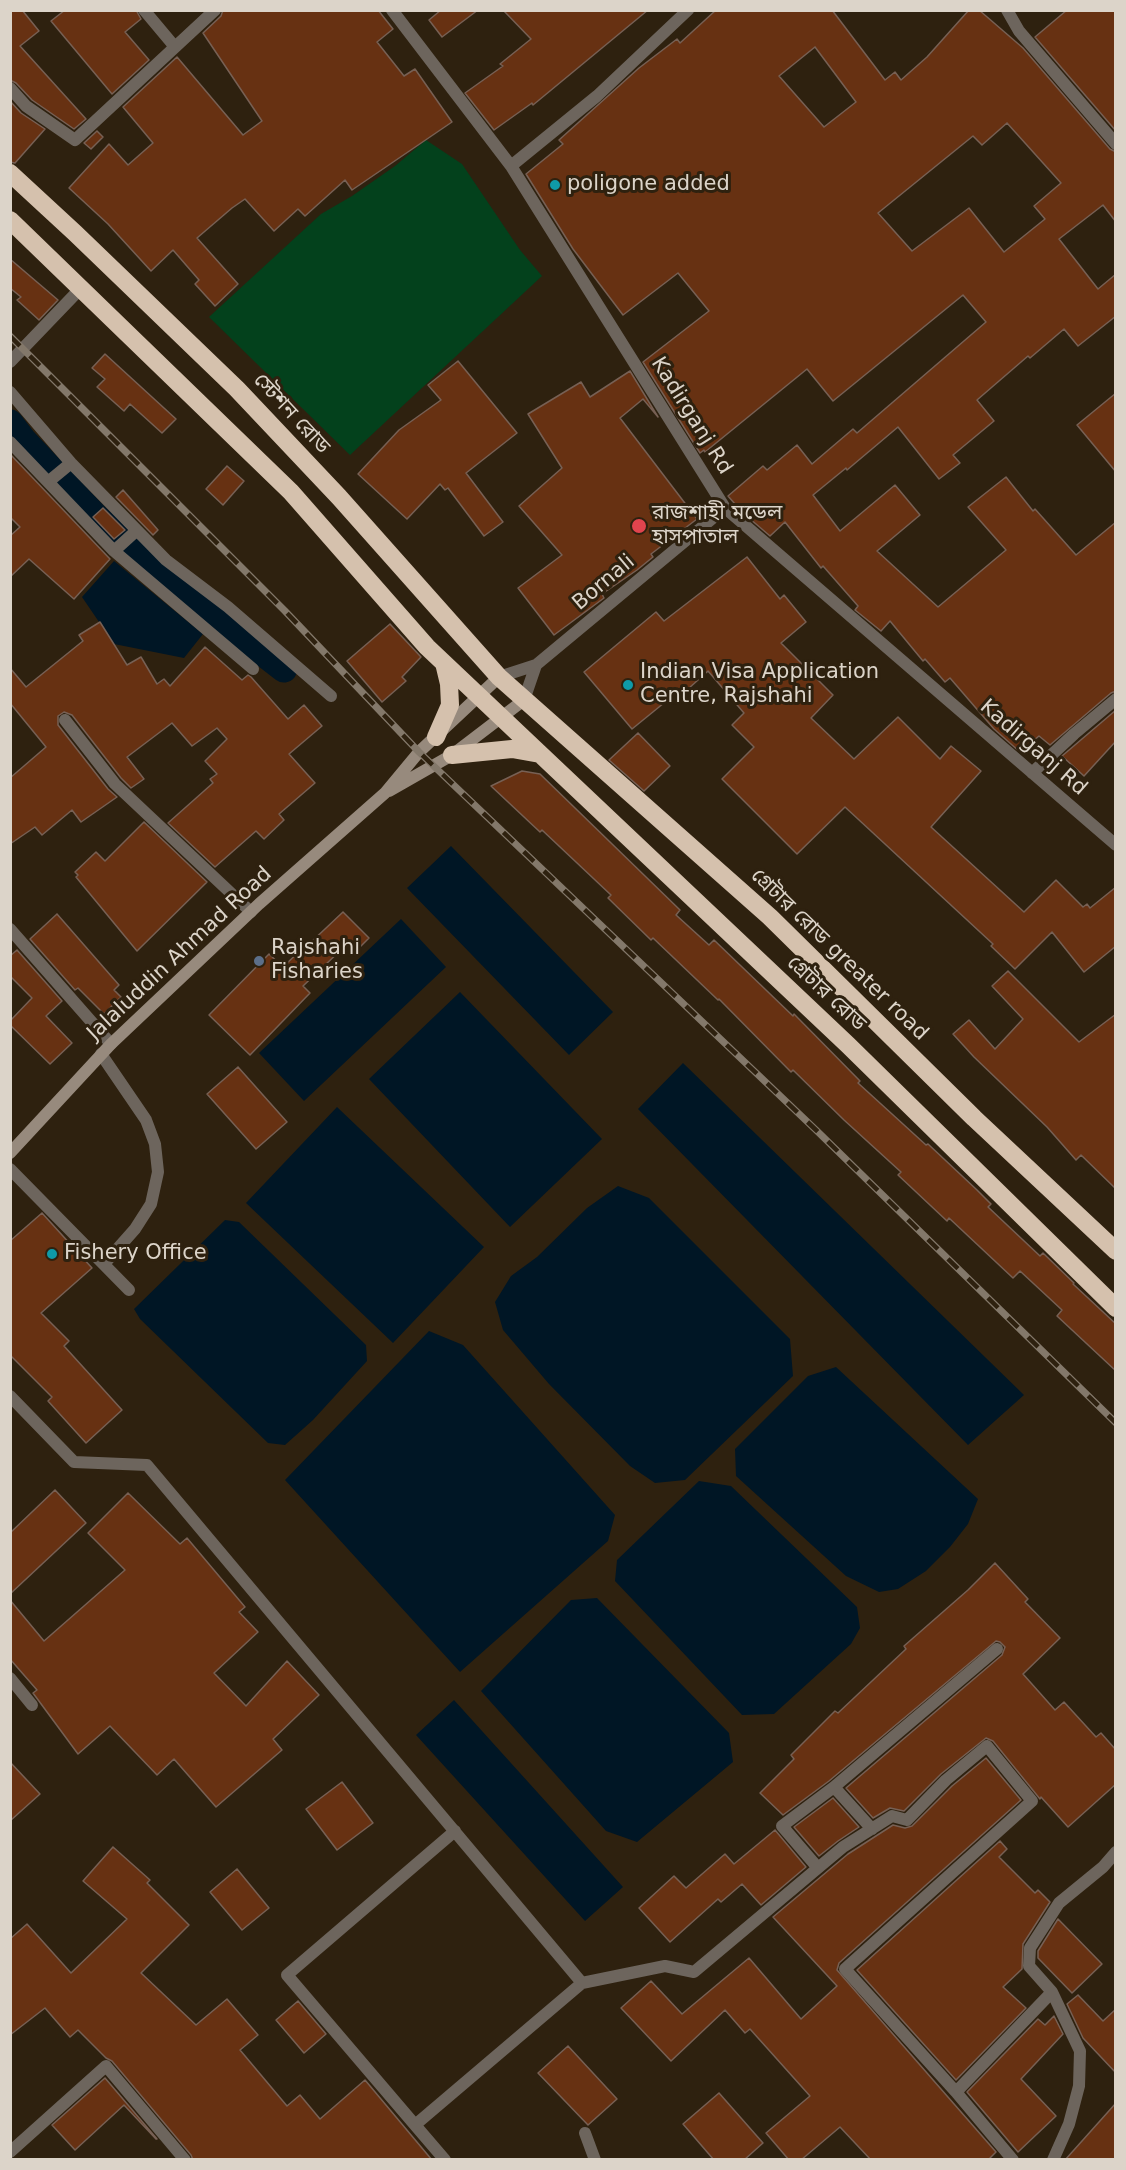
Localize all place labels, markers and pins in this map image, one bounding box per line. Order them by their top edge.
place label: poligone added [567,172,730,198]
marker: poligone added [548,178,562,192]
place label: রাজশাহী মডেল হাসপাতাল [652,501,782,551]
marker: রাজশাহী মডেল হাসপাতাল [630,517,648,535]
place label: Indian Visa Application Centre, Rajshahi [640,660,879,710]
marker: Indian Visa Application Centre, Rajshahi [621,678,635,692]
place label: Rajshahi Fisharies [271,936,363,986]
marker: Rajshahi Fisharies [252,954,266,968]
place label: Fishery Office [64,1241,207,1267]
marker: Fishery Office [45,1247,59,1261]

